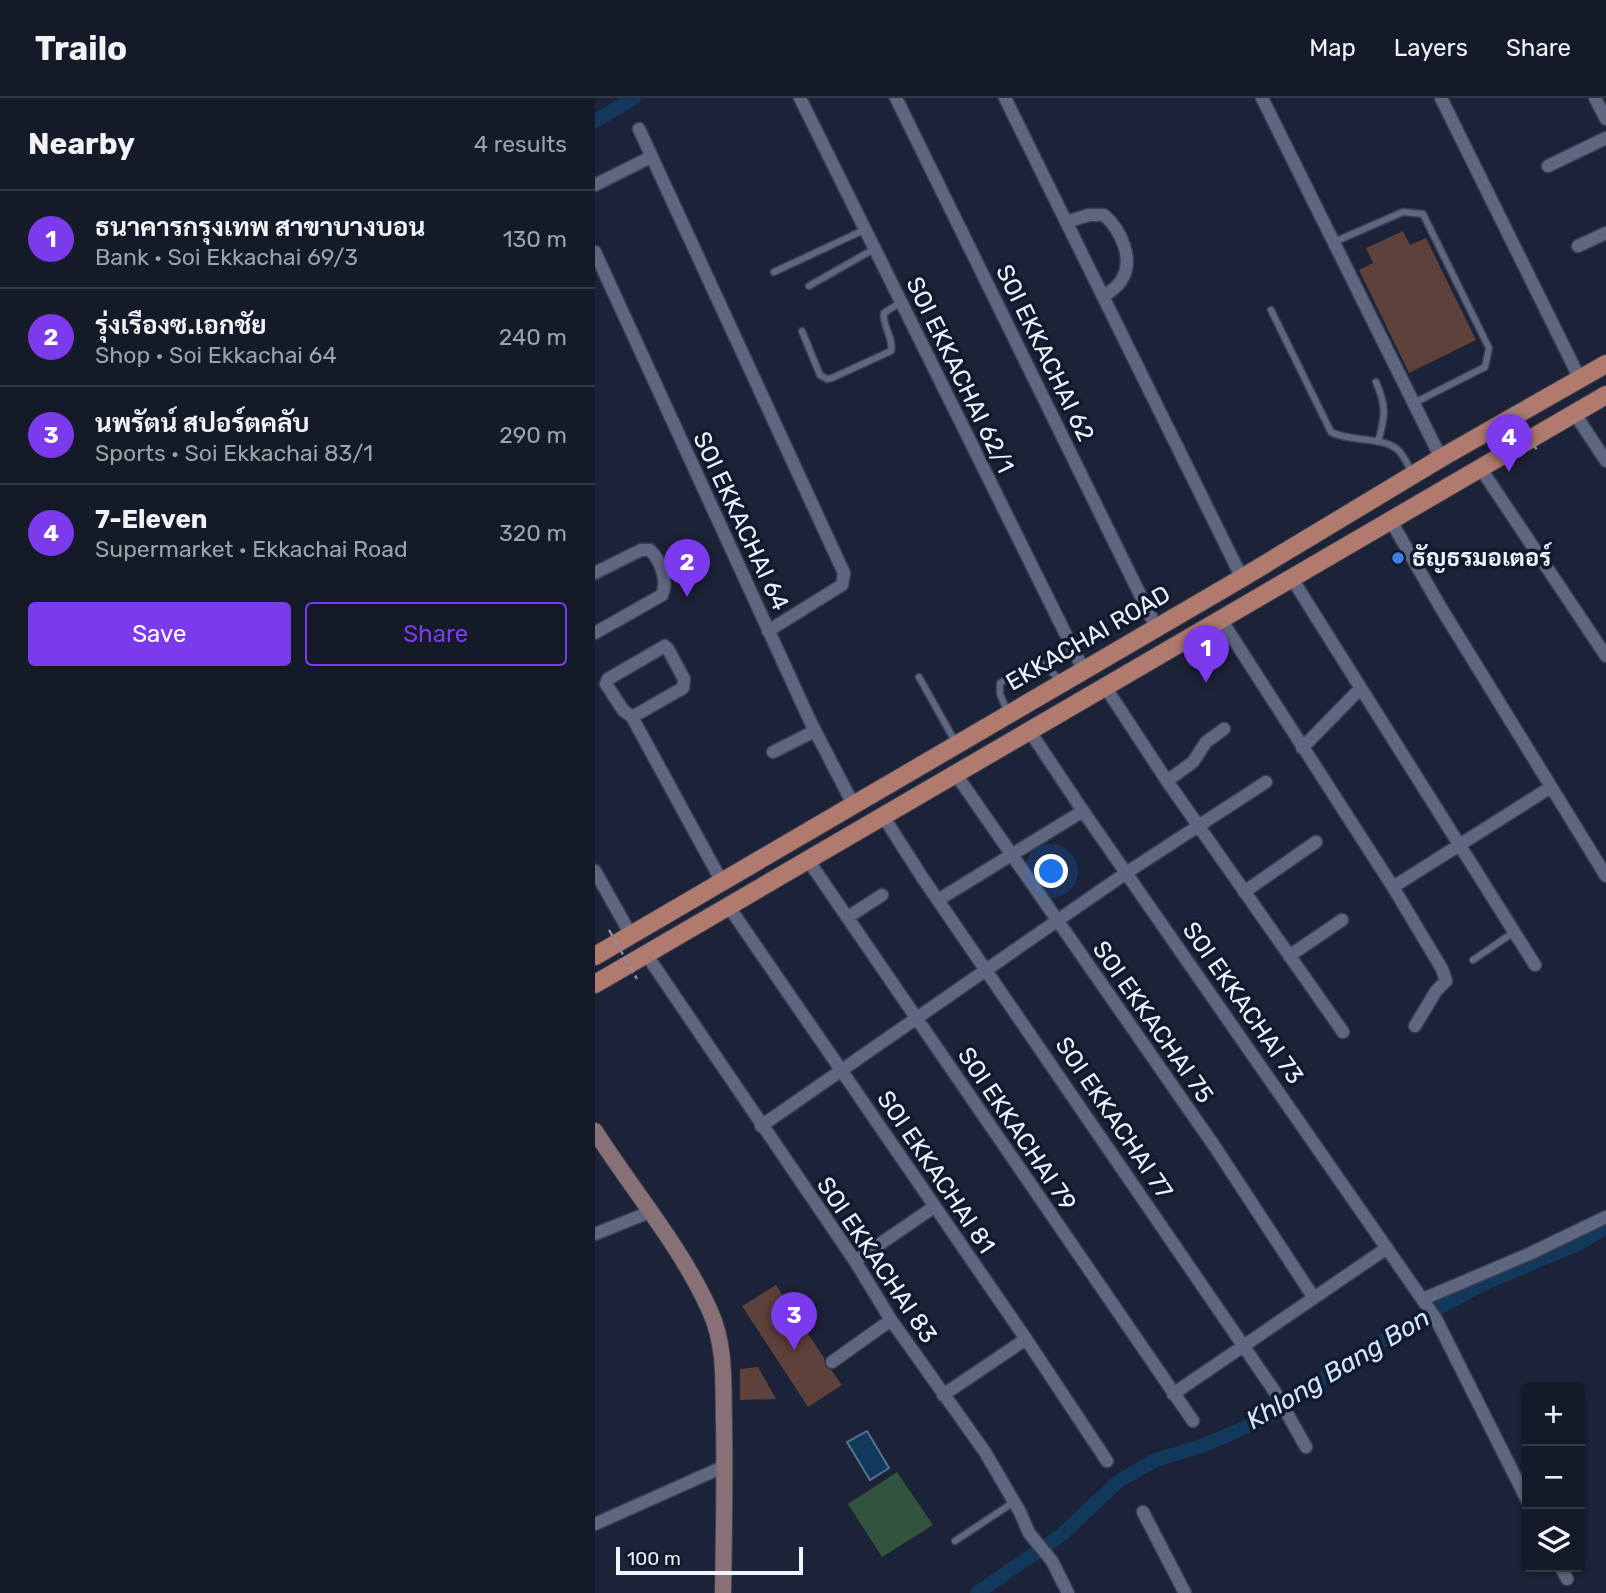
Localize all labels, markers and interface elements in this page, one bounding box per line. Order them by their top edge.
text: Trailo [35,29,127,68]
text: Map [1309,34,1356,62]
text: Layers [1394,34,1468,62]
text: Share [1506,34,1571,62]
text: Nearby [28,126,135,162]
text: 4 results [474,130,567,158]
text: ธนาคารกรุงเทพ สาขาบางบอน [95,212,425,243]
text: 1 [45,225,57,253]
text: 130 m [503,225,567,253]
text: Bank · Soi Ekkachai 69/3 [95,243,358,271]
street label: SOI EKKACHAI 62 [990,260,1100,446]
street label: SOI EKKACHAI 62/1 [900,272,1020,478]
text: รุ่งเรืองซ.เอกชัย [95,310,267,341]
text: 2 [44,323,58,351]
text: 240 m [499,323,567,351]
text: Shop · Soi Ekkachai 64 [95,341,337,369]
text: นพรัตน์ สปอร์ตคลับ [95,408,309,439]
pin: 4 [1486,414,1532,472]
text: 3 [43,421,59,449]
text: 290 m [499,421,567,449]
street label: SOI EKKACHAI 64 [687,427,795,615]
text: Sports · Soi Ekkachai 83/1 [95,439,373,467]
text: 7-Eleven [95,504,208,535]
text: 4 [43,519,59,547]
text: 320 m [499,519,567,547]
text: Supermarket · Ekkachai Road [95,535,408,563]
pin: 2 [664,539,710,597]
place label: ธัญธรมอเตอร์ [1412,542,1553,573]
marker: ธัญธรมอเตอร์ [1390,550,1406,566]
street label: EKKACHAI ROAD [1001,580,1175,696]
button: Save [28,602,291,666]
button: Share [305,602,567,666]
pin: 1 [1183,625,1229,683]
your location [1034,854,1068,888]
street label: SOI EKKACHAI 73 [1177,917,1309,1089]
street label: SOI EKKACHAI 75 [1087,936,1219,1108]
street label: SOI EKKACHAI 77 [1050,1032,1178,1204]
street label: SOI EKKACHAI 79 [952,1042,1082,1216]
street label: SOI EKKACHAI 81 [871,1085,1001,1259]
street label: SOI EKKACHAI 83 [811,1172,943,1348]
pin: 3 [771,1292,817,1350]
water label: Khlong Bang Bon [1241,1302,1435,1436]
map controls [1522,1383,1585,1572]
button: + [1522,1383,1585,1446]
button: − [1522,1446,1585,1509]
button: layers [1522,1509,1585,1572]
scale bar [616,1544,803,1576]
text: 100 m [627,1547,681,1570]

